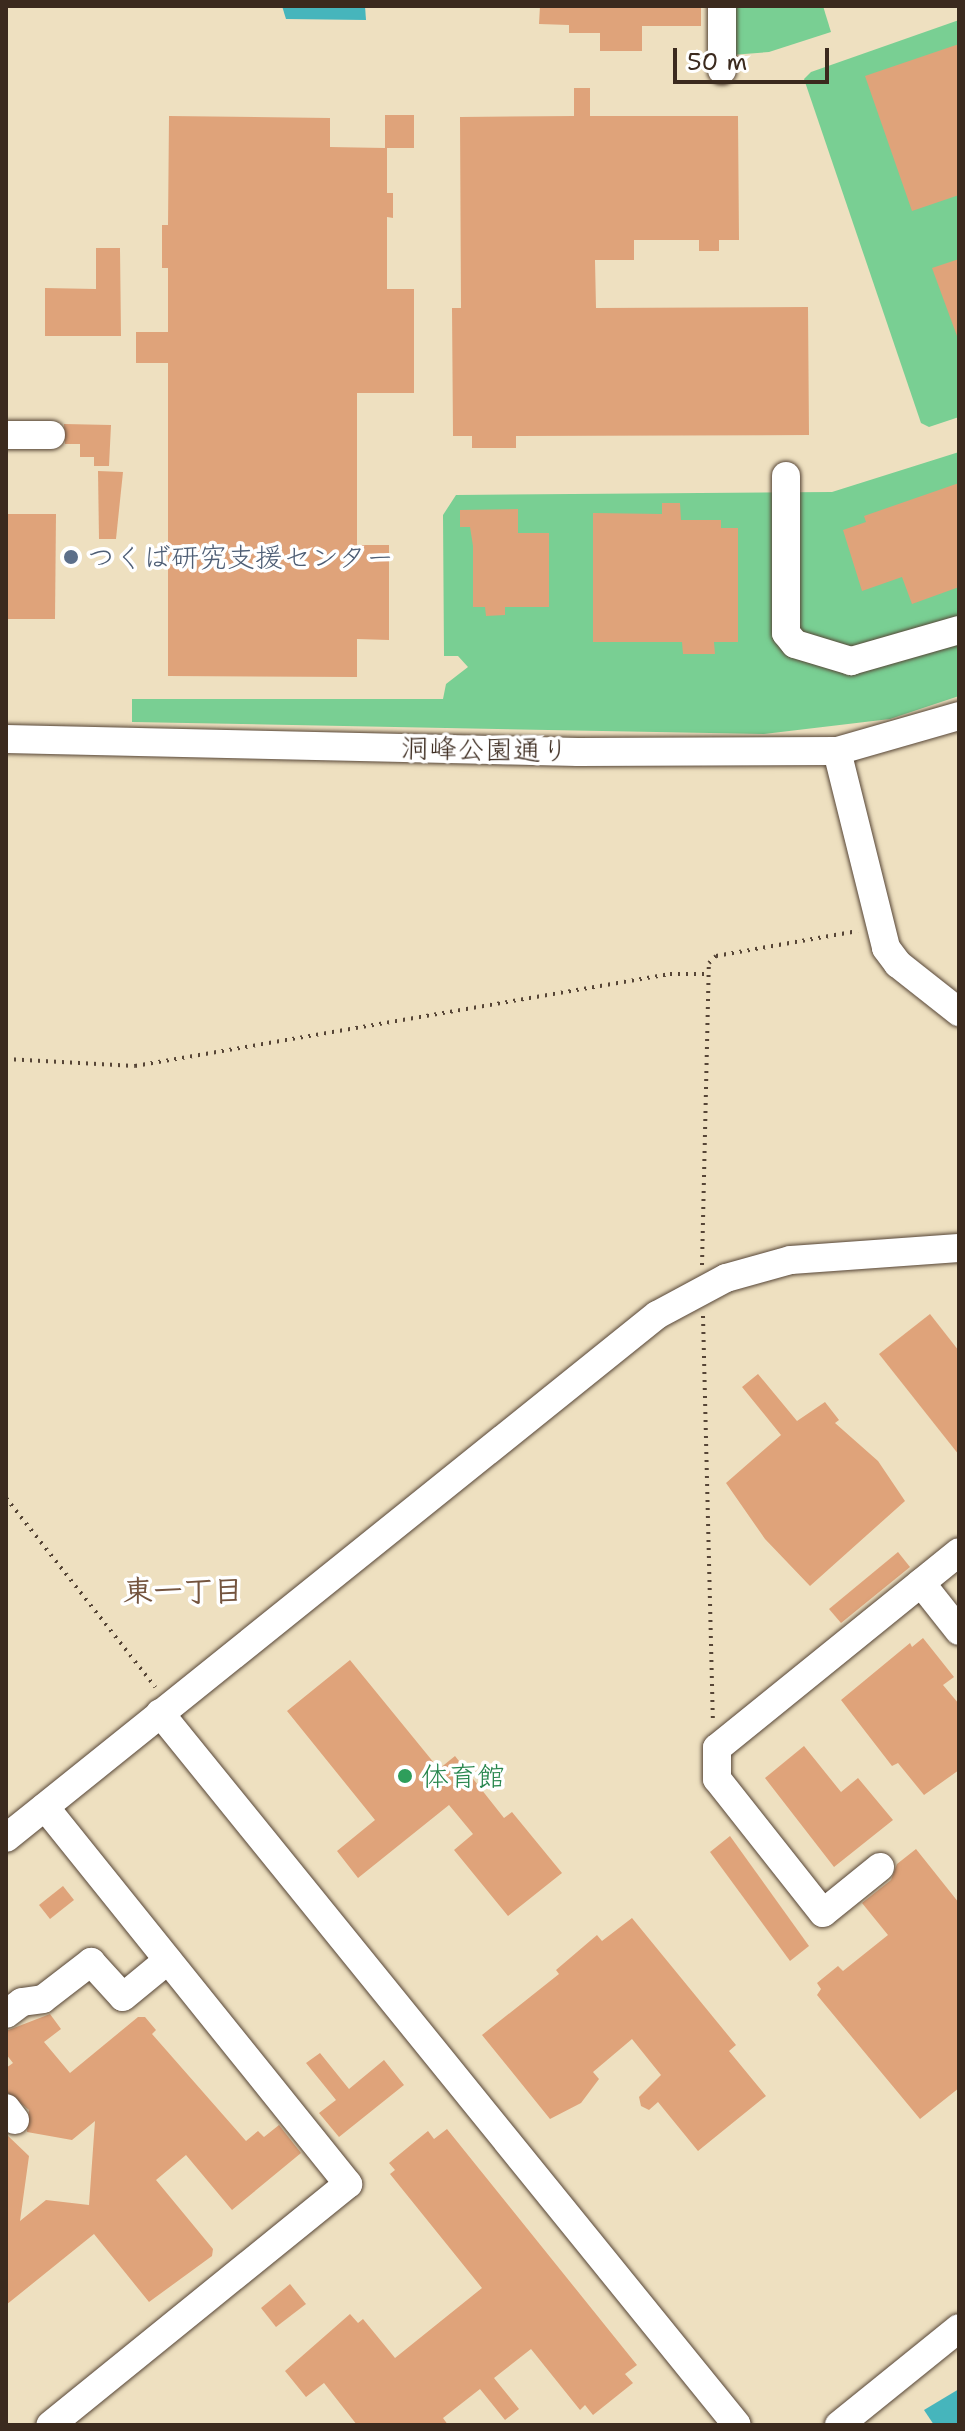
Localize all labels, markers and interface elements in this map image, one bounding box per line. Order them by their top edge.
scale bar [677,32,833,82]
text: 50 m [687,46,747,78]
place label: つくば研究支援センター [87,540,395,574]
marker: つくば研究支援センター [62,548,80,566]
street label: 洞峰公園通り [401,731,569,767]
district label: 東一丁目 [123,1573,243,1609]
place label: 体育館 [421,1759,505,1793]
marker: 体育館 [396,1767,414,1785]

